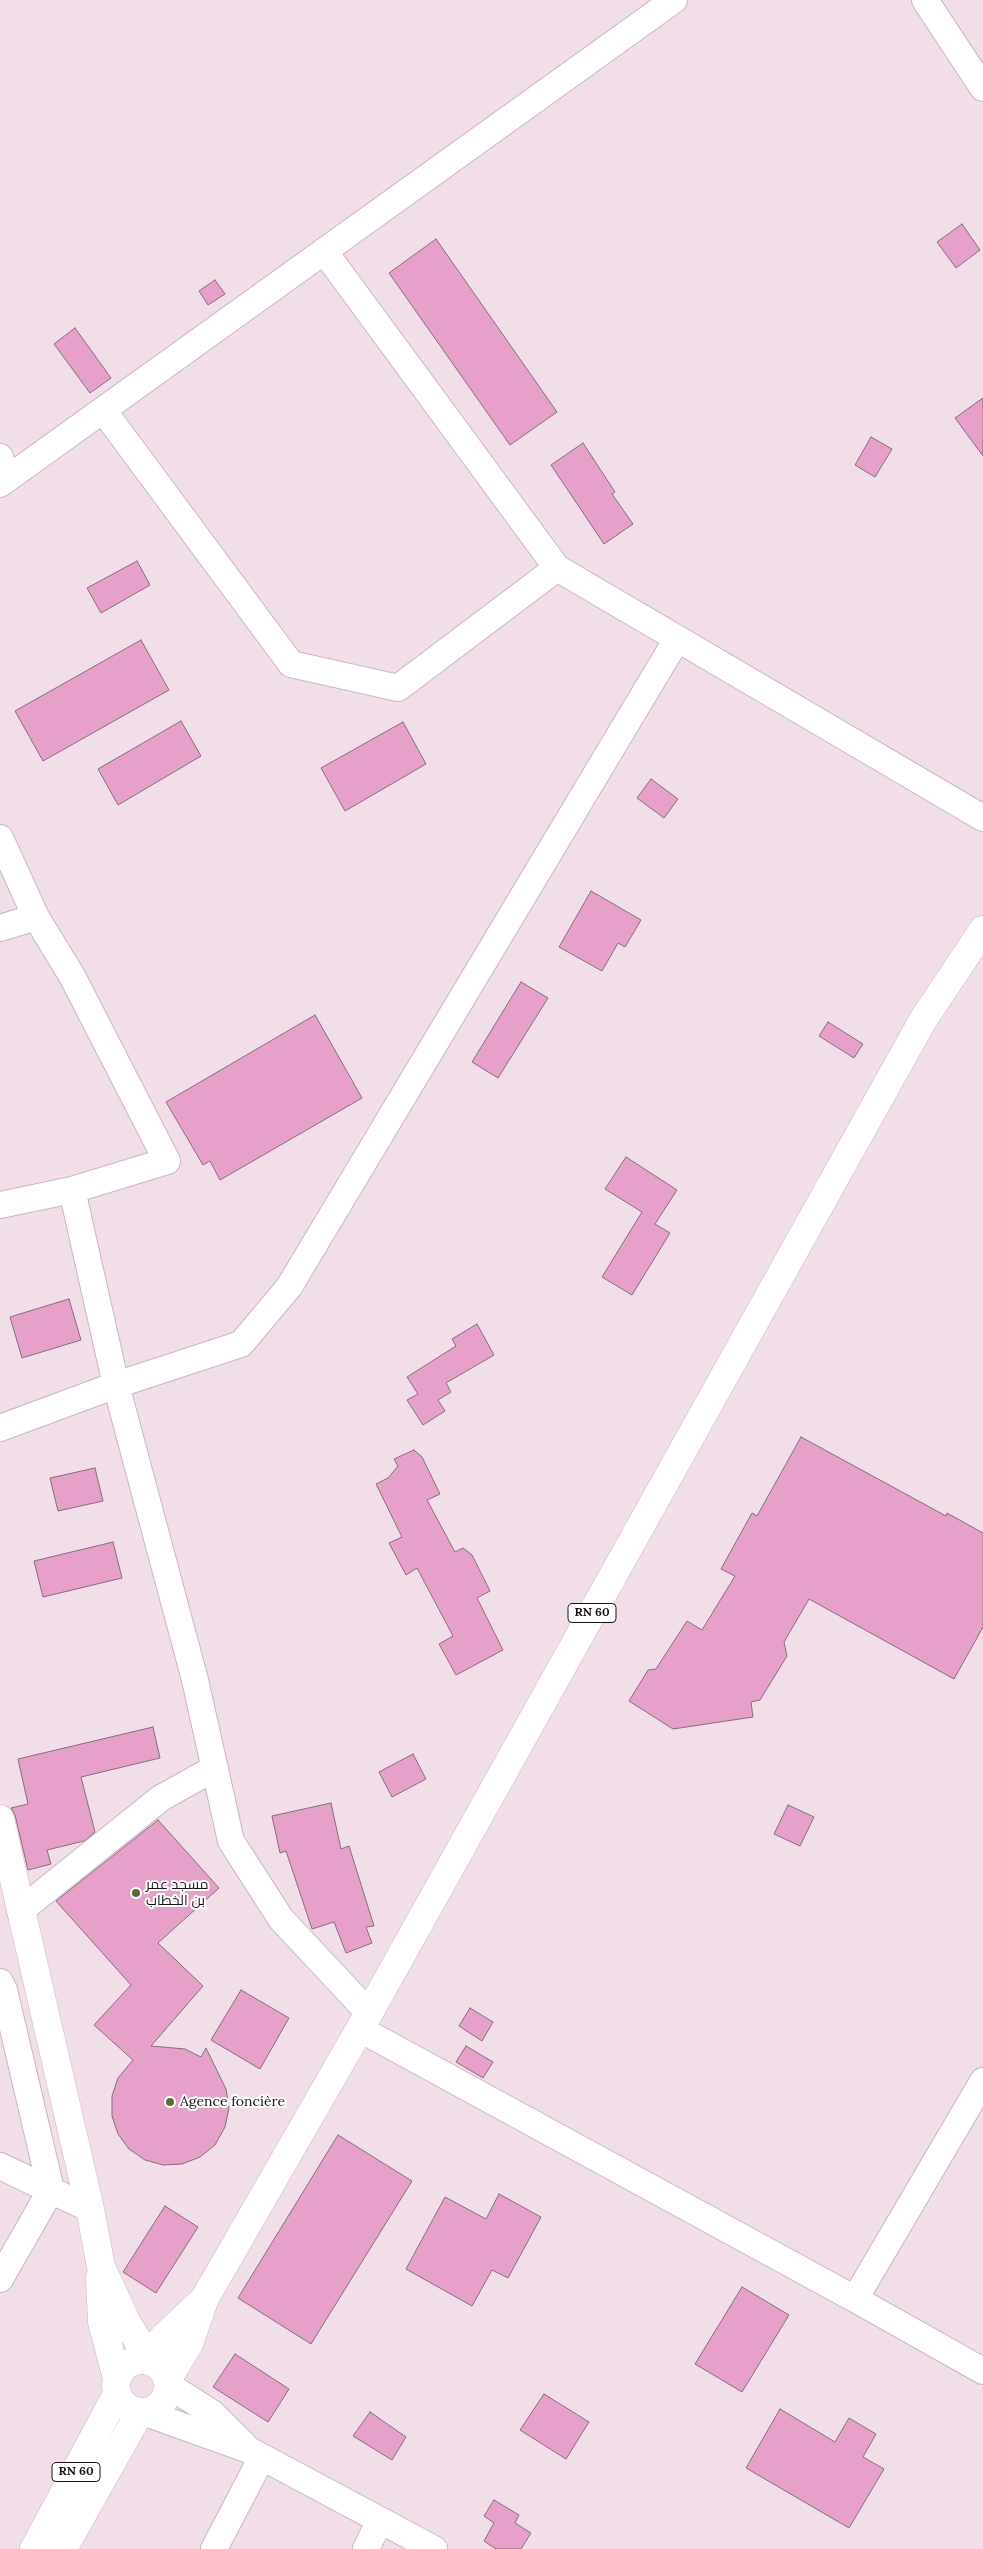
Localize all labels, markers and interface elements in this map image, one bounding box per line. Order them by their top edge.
road number: RN 60 [568,1604,616,1622]
place label: مسجد عمر بن الخطاب [146,1877,209,1910]
marker: مسجد عمر بن الخطاب [130,1887,142,1899]
place label: Agence foncière [180,2094,285,2110]
marker: Agence foncière [164,2096,176,2108]
road number: RN 60 [52,2462,100,2482]

